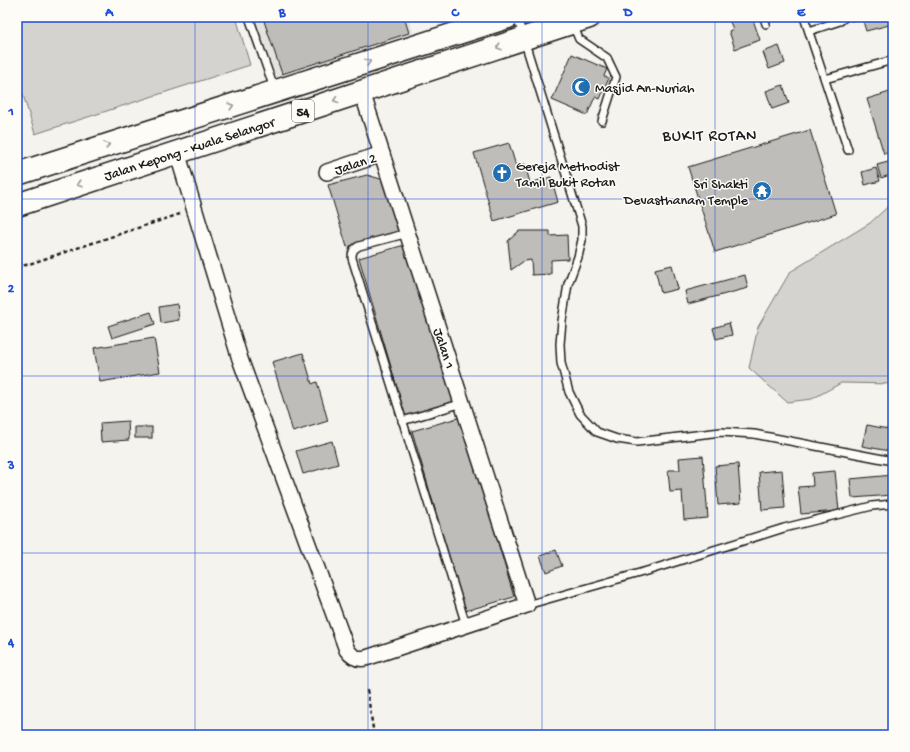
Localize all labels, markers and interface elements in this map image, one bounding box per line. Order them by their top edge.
text: A [104,6,114,21]
text: B [278,6,287,21]
text: C [450,6,460,21]
text: D [623,6,633,21]
text: E [797,6,806,21]
one-way arrow [496,42,503,50]
one-way arrow [365,58,372,67]
mosque icon: Masjid An-Nuriah [570,76,592,98]
place label: Masjid An-Nuriah [595,81,695,98]
one-way arrow [332,95,339,104]
road number: 54 [292,100,314,122]
one-way arrow [228,102,235,110]
text: 1 [7,105,14,120]
street label: Jalan Kepong - Kuala Selangor [102,114,278,186]
district label: BUKIT ROTAN [661,128,758,147]
one-way arrow [104,141,111,150]
street label: Jalan 2 [333,151,379,180]
place label: Gereja Methodist Tamil Bukit Rotan [515,159,620,192]
church icon: Gereja Methodist Tamil Bukit Rotan [491,162,513,184]
place label: Sri Shakti Devasthanam Temple [623,177,749,210]
one-way arrow [76,179,83,188]
temple icon: Sri Shakti Devasthanam Temple [751,180,773,202]
text: 2 [8,282,15,297]
street label: Jalan 1 [428,326,457,371]
text: 3 [7,459,15,474]
text: 4 [7,636,15,651]

